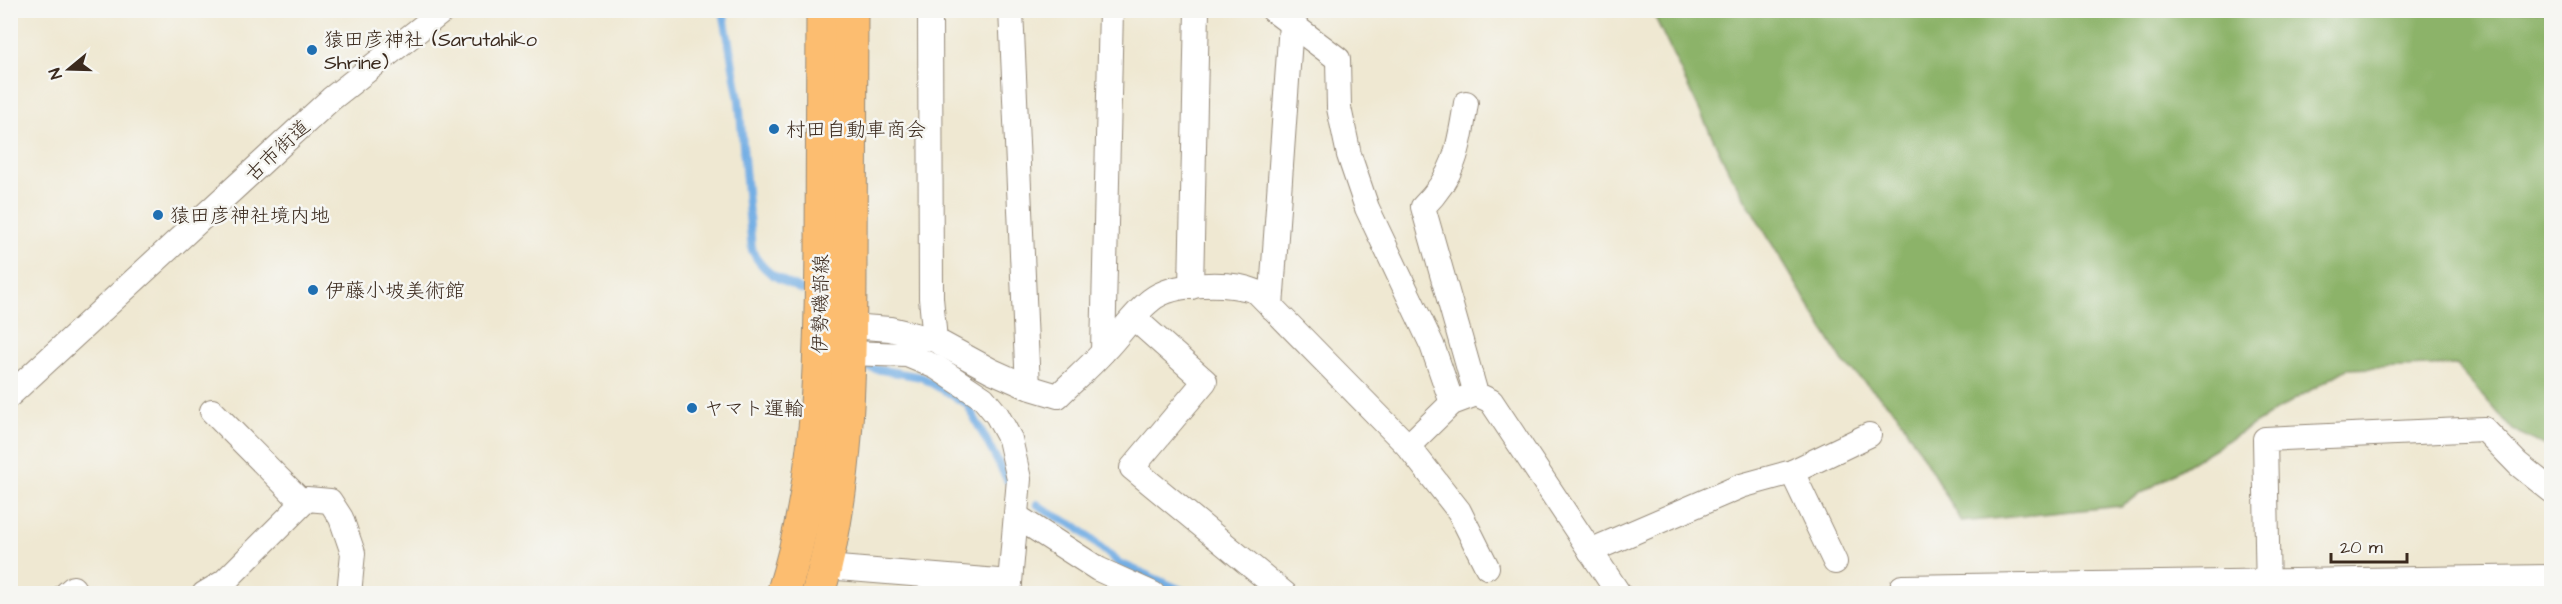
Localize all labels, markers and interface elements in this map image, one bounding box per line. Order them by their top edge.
place label: 猿田彦神社 (Sarutahiko Shrine) [324,26,537,77]
north arrow [39,39,99,99]
marker: 猿田彦神社 (Sarutahiko Shrine) [305,43,319,57]
text: N [44,65,68,82]
street label: 古市街道 [239,113,316,188]
place label: 村田自動車商会 [786,116,926,144]
marker: 村田自動車商会 [767,122,781,136]
place label: 猿田彦神社境内地 [170,202,330,230]
marker: 猿田彦神社境内地 [151,208,165,222]
street label: 伊勢磯部線 [806,254,836,354]
place label: 伊藤小坡美術館 [325,277,465,305]
marker: 伊藤小坡美術館 [306,283,320,297]
place label: ヤマト運輸 [704,395,804,423]
marker: ヤマト運輸 [685,401,699,415]
scale bar [2331,526,2408,564]
text: 20 m [2340,535,2383,560]

